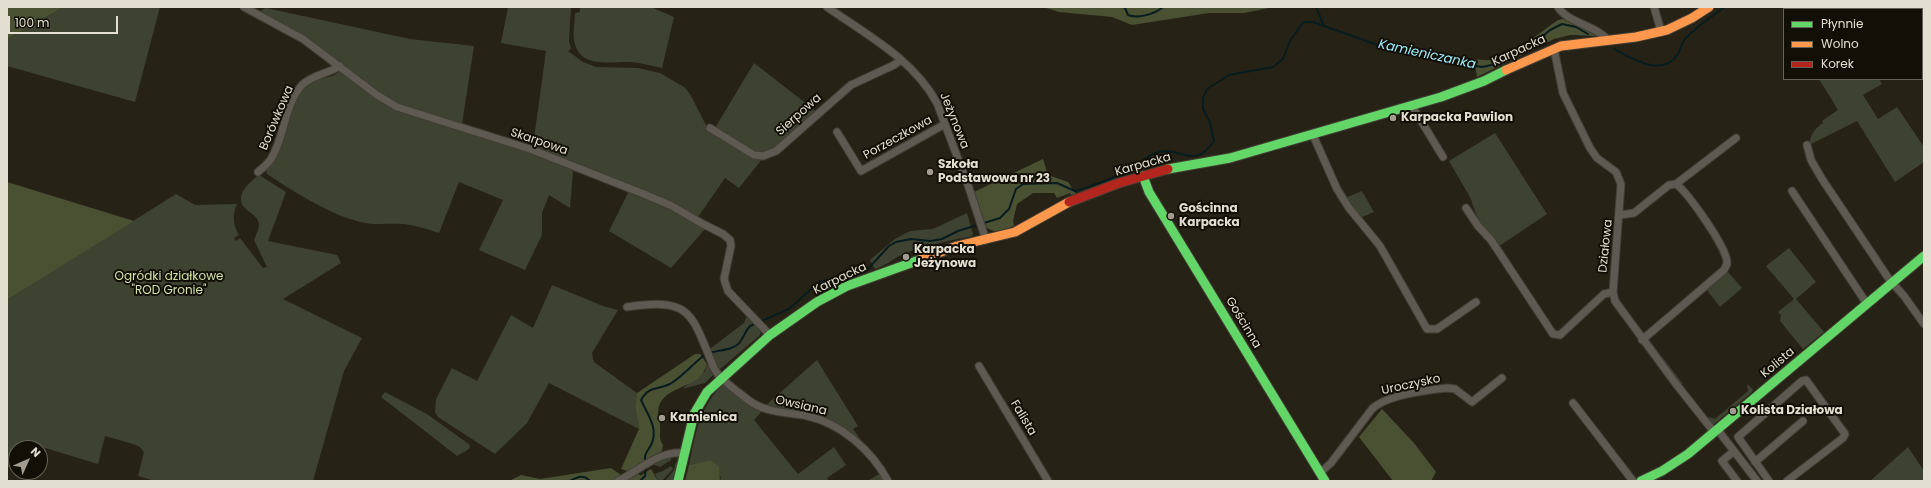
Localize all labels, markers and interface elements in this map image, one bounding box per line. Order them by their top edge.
scale bar [10,8,120,34]
legend [1783,8,1923,80]
text: 100 m [15,14,49,31]
text: Płynnie [1821,15,1863,32]
street label: Karpacka [1490,32,1548,70]
text: Wolno [1821,35,1859,52]
water label: Kamieniczanka [1377,37,1477,73]
text: Korek [1821,55,1854,72]
street label: Borówkowa [257,84,297,152]
street label: Sierpowa [774,91,824,139]
street label: Jeżynowa [936,91,972,151]
place label: Karpacka Pawilon [1401,111,1513,125]
street label: Porzeczkowa [861,113,935,163]
marker: Karpacka Pawilon [1388,113,1398,123]
street label: Skarpowa [509,125,569,159]
street label: Karpacka [1113,150,1173,180]
place label: Szkoła Podstawowa nr 23 [938,158,1050,186]
marker: Szkoła Podstawowa nr 23 [925,167,935,177]
place label: Gościnna Karpacka [1179,202,1240,230]
marker: Gościnna Karpacka [1166,211,1176,221]
street label: Działowa [1596,219,1616,273]
place label: Karpacka Jeżynowa [914,243,976,271]
marker: Karpacka Jeżynowa [901,252,911,262]
street label: Karpacka [811,260,869,298]
park label: Ogródki działkowe "ROD Gronie" [115,270,223,298]
street label: Gościnna [1222,295,1264,351]
street label: Kolista [1758,345,1798,381]
street label: Uroczysko [1380,372,1442,398]
street label: Owsiana [774,393,828,419]
street label: Falista [1007,398,1039,438]
place label: Kolista Działowa [1741,404,1843,418]
marker: Kolista Działowa [1728,406,1738,416]
place label: Kamienica [670,411,737,425]
marker: Kamienica [657,413,667,423]
north arrow [8,440,48,480]
text: N [27,444,44,461]

